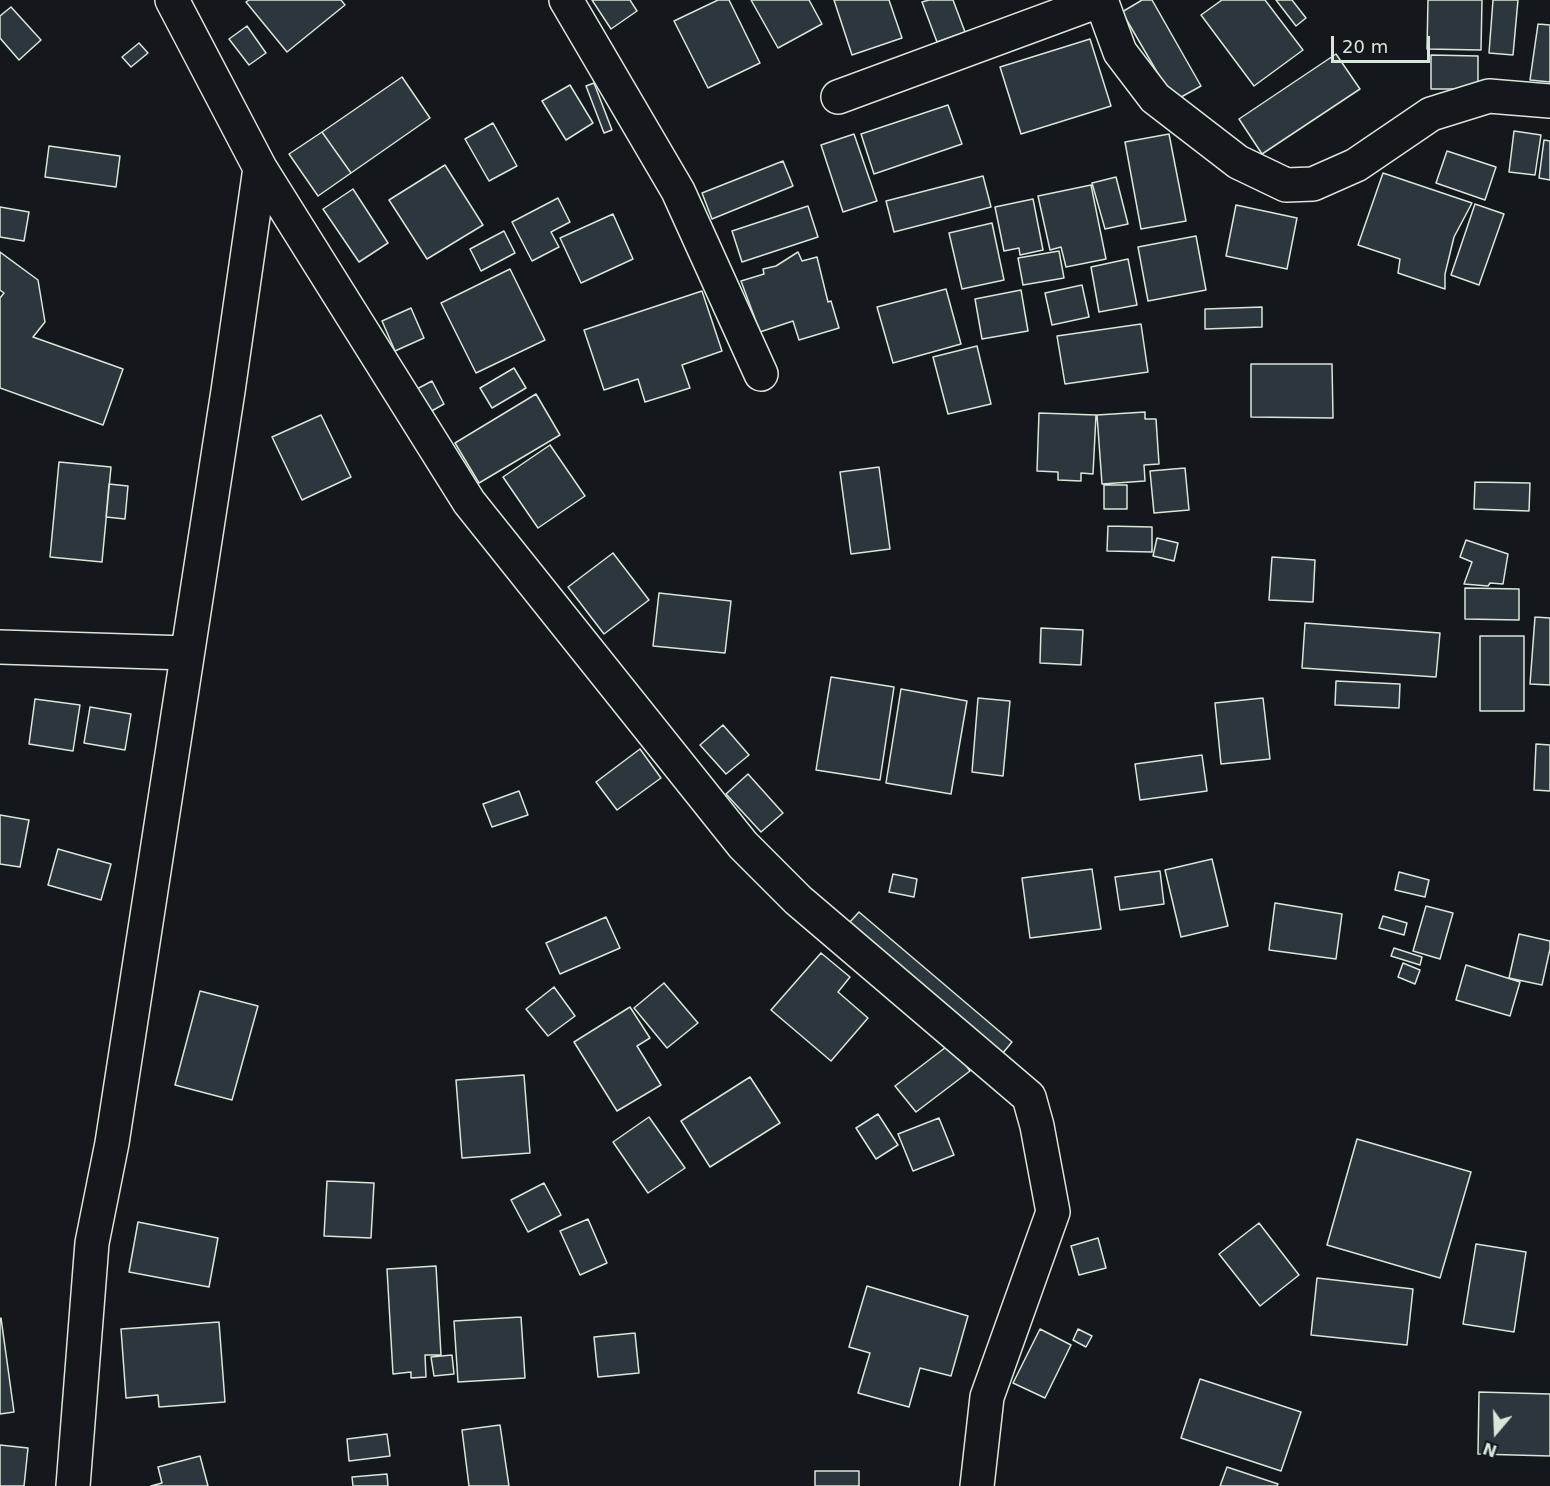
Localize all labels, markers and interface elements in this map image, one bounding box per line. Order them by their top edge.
scale bar [1334,24,1433,62]
text: 20 m [1342,36,1388,57]
north arrow [1466,1402,1526,1462]
text: N [1481,1438,1499,1461]

